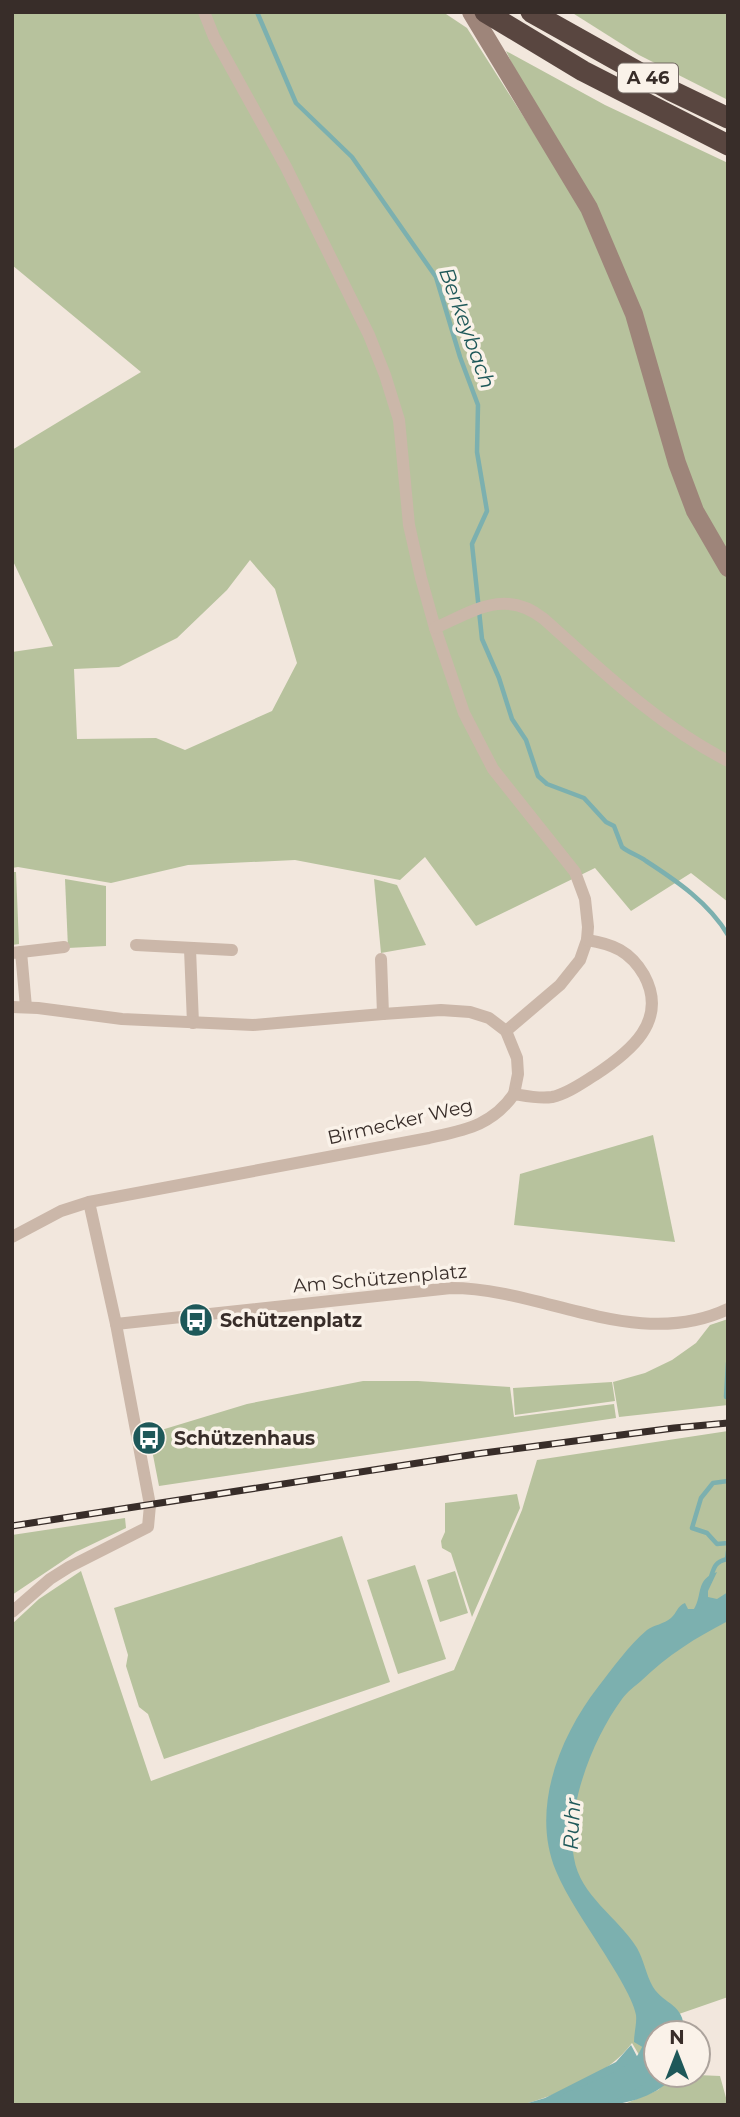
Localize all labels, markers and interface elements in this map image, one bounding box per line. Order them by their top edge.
road number: A 46 [618,64,678,92]
water label: Berkeybach [434,264,501,392]
street label: Birmecker Weg [325,1094,475,1149]
street label: Am Schützenplatz [292,1259,468,1298]
bus stop icon: Schützenplatz [177,1301,215,1339]
place label: Schützenplatz [220,1309,362,1332]
bus stop icon: Schützenhaus [130,1419,168,1457]
place label: Schützenhaus [174,1427,315,1450]
water label: Ruhr [558,1797,585,1851]
north arrow [642,2019,712,2089]
text: N [669,2026,685,2049]

